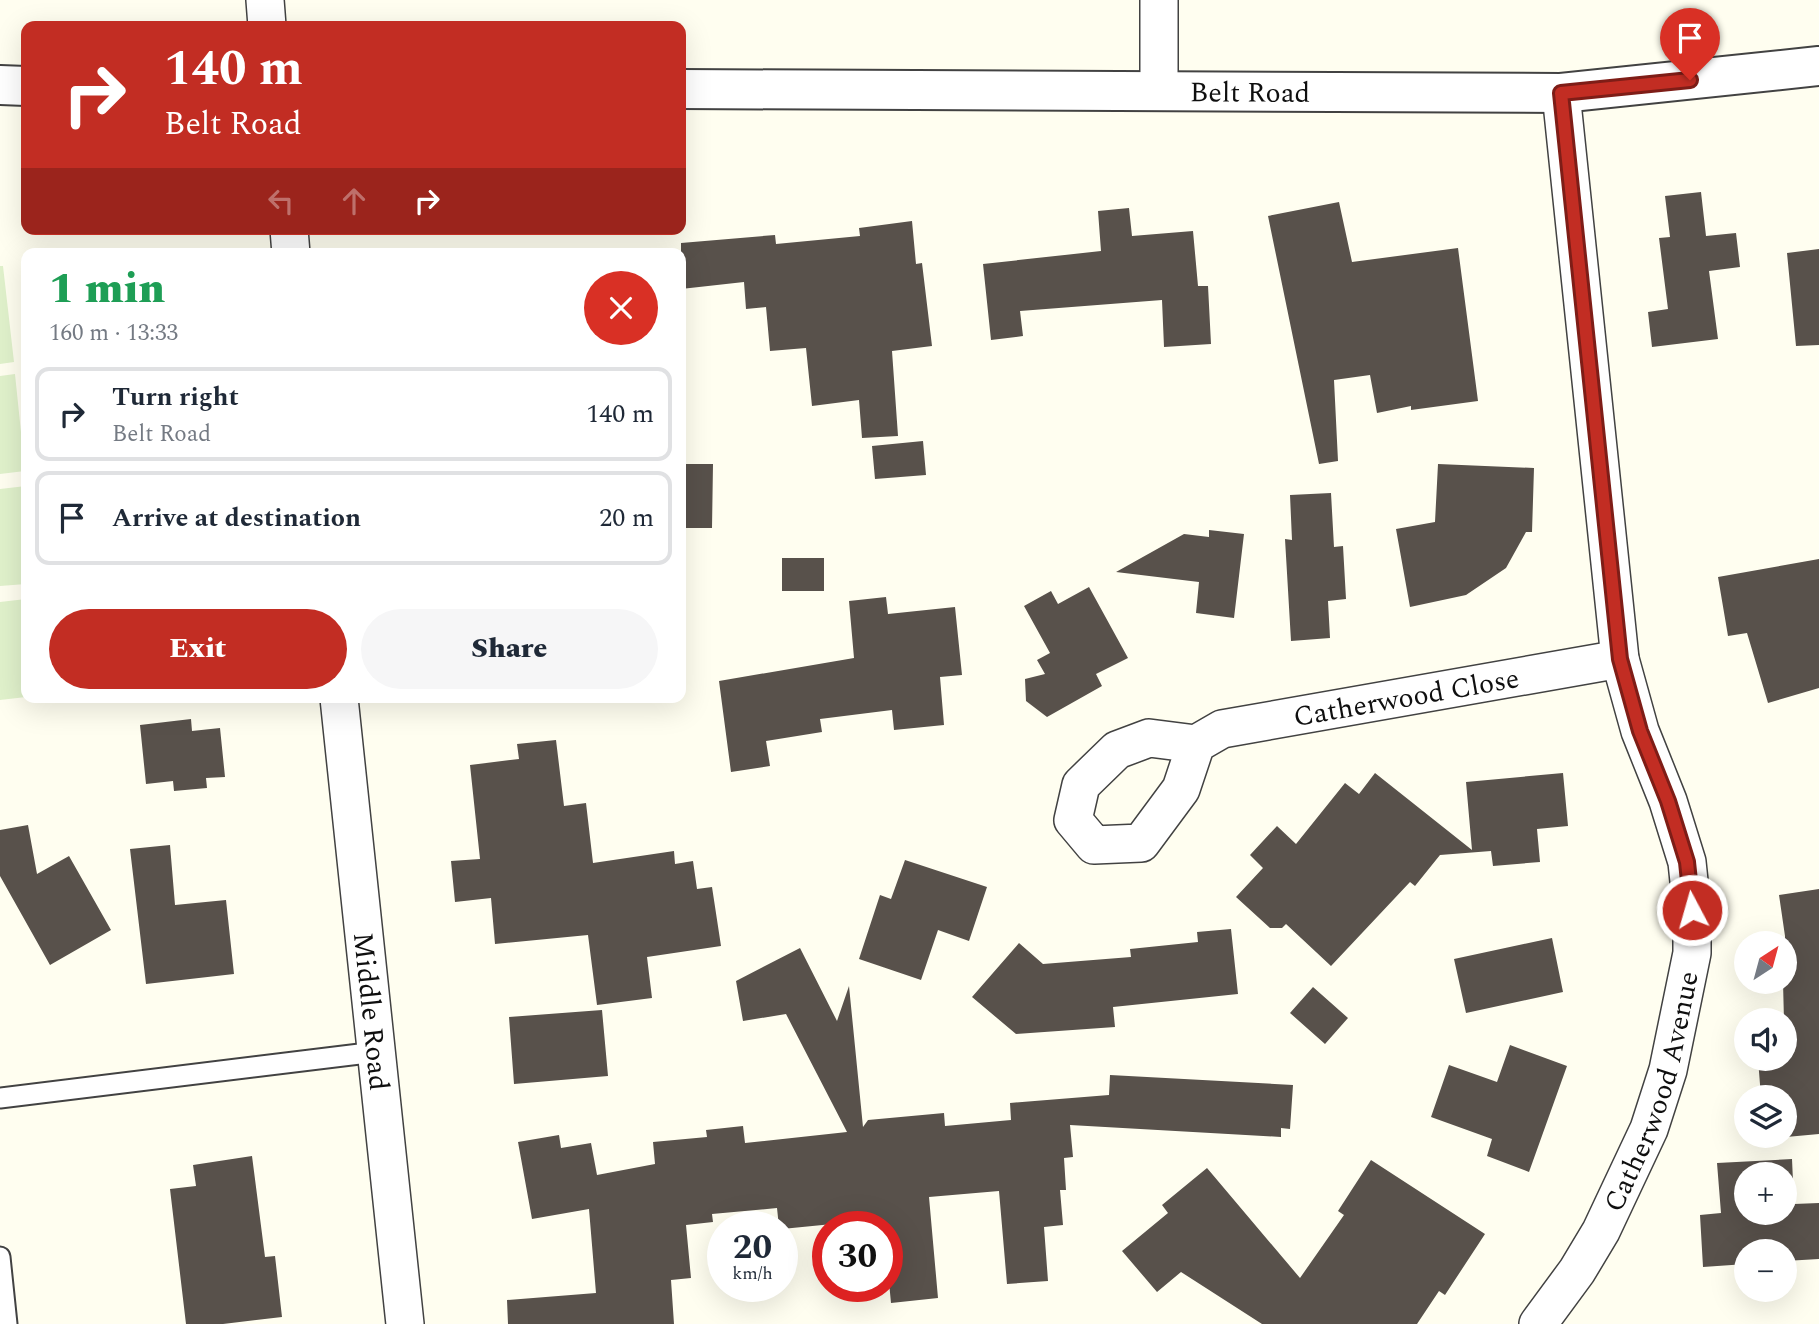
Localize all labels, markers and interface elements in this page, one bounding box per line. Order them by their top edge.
pin [1660,8,1720,80]
icon: arrive [1671,19,1709,57]
text: 140 m [164,32,303,107]
icon: right [49,49,140,140]
street label: Belt Road [1190,71,1310,115]
text: Belt Road [164,100,302,149]
icon: left [262,182,300,220]
icon: ahead [335,182,373,220]
icon: right [408,182,446,220]
text: 1 min [49,258,165,321]
button: close [584,271,658,345]
text: 160 m · 13:33 [49,316,178,351]
text: Turn right [112,377,239,417]
text: 140 m [586,394,654,434]
icon: right [53,395,91,433]
text: Belt Road [112,417,211,452]
text: Arrive at destination [112,498,361,538]
text: 20 m [599,498,654,538]
icon: arrive [53,499,91,537]
button: Exit [49,609,347,689]
button: Share [361,609,658,689]
street label: Catherwood Close [1290,657,1523,739]
position arrow [1655,873,1729,947]
street label: Middle Road [341,930,400,1093]
north arrow [1734,931,1797,994]
map controls [1734,931,1797,1302]
street label: Catherwood Avenue [1593,967,1711,1219]
button: sound [1734,1008,1797,1071]
button: layers [1734,1085,1797,1148]
button: + [1734,1162,1797,1225]
speed limit sign: 30 [812,1211,903,1302]
text: 20 [733,1221,772,1274]
button: − [1734,1239,1797,1302]
text: km/h [732,1260,773,1287]

